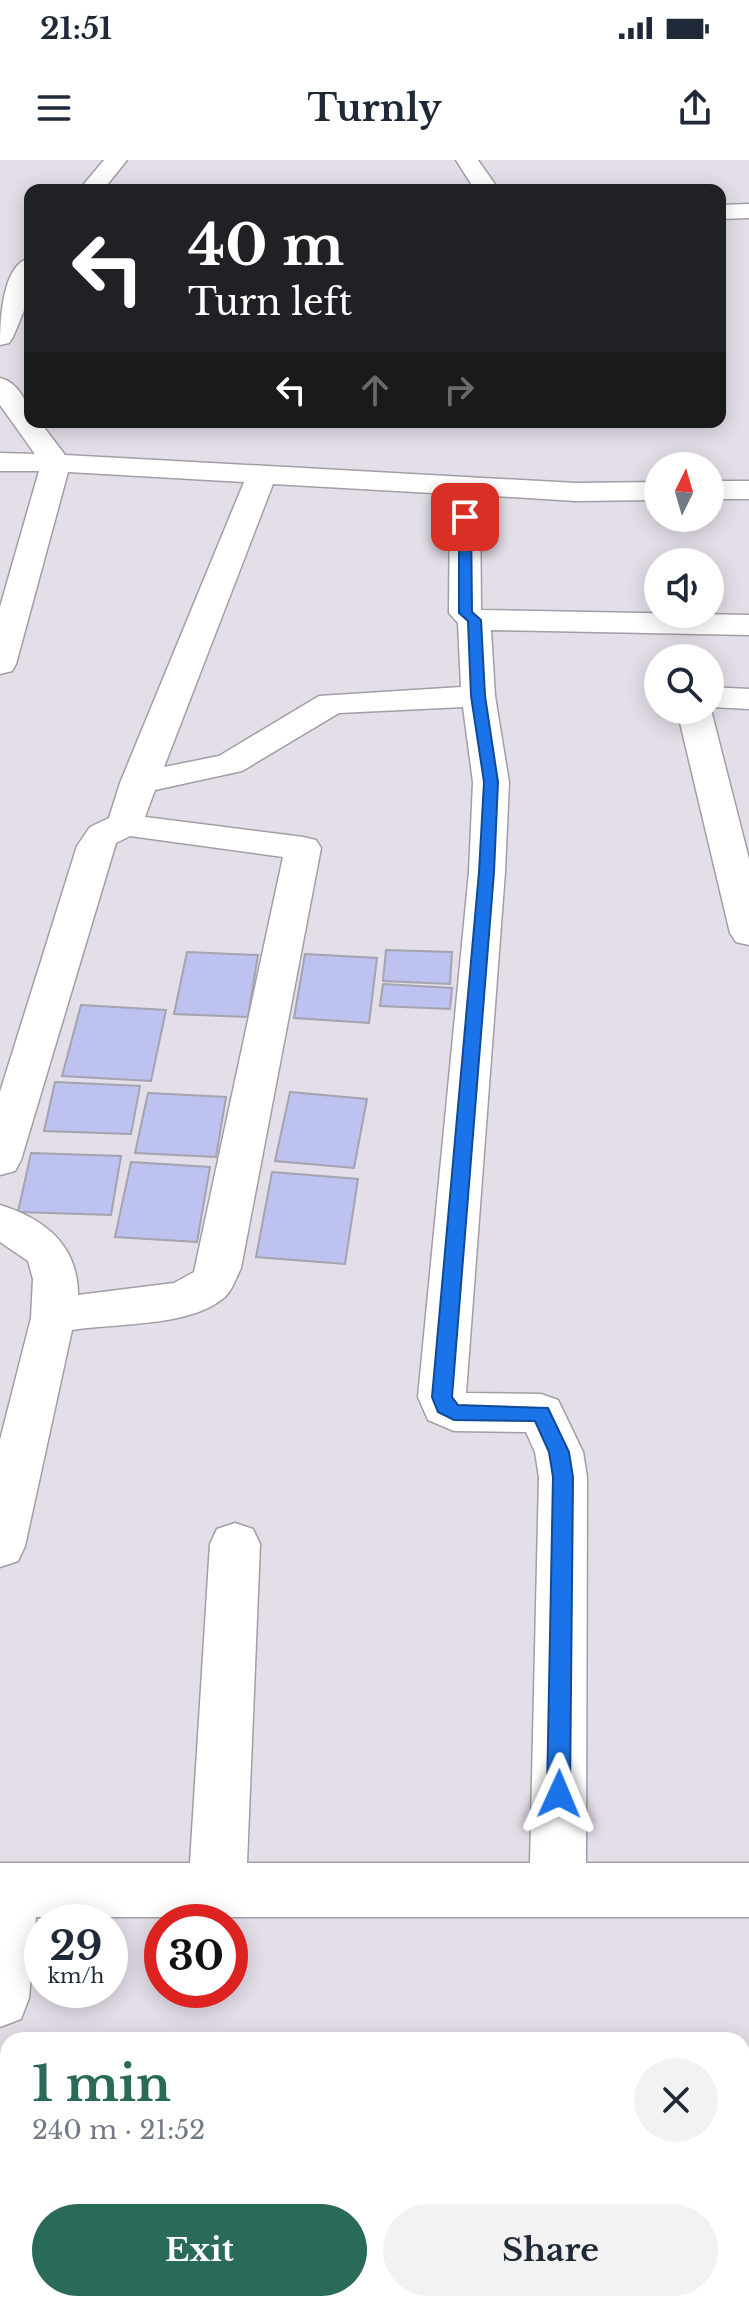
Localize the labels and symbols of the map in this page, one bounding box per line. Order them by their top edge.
north arrow [644,452,724,532]
pin [431,483,499,551]
position arrow [517,1752,601,1836]
speed limit sign: 30 [144,1904,248,2008]

